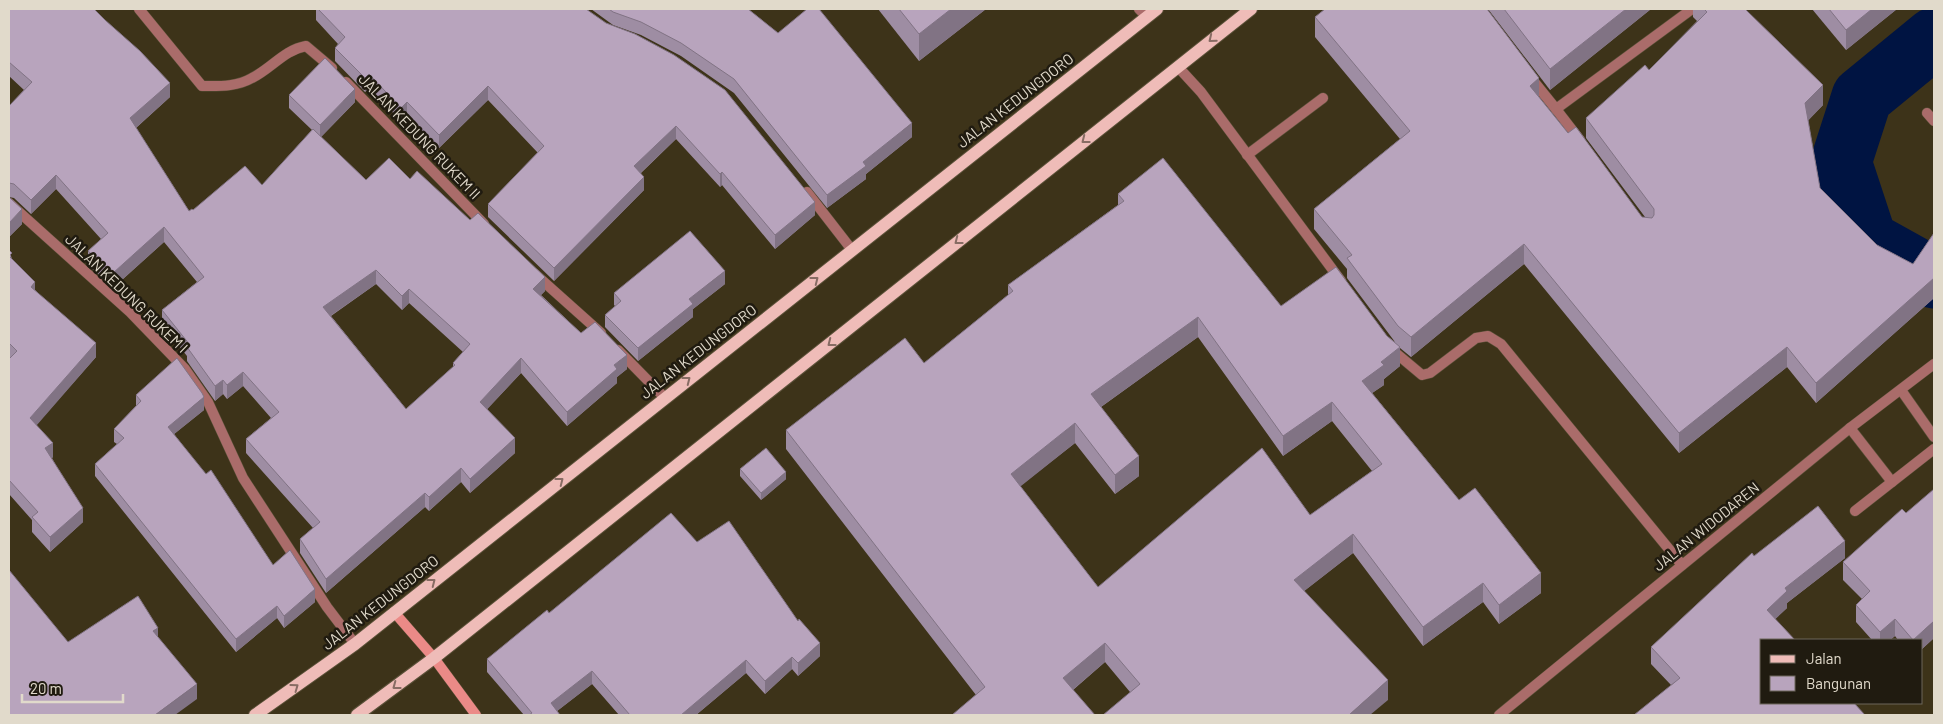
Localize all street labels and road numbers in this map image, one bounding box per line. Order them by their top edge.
street label: JALAN KEDUNGDORO [953,49,1077,151]
street label: JALAN KEDUNG RUKEM II [355,70,485,202]
street label: JALAN KEDUNG RUKEM I [62,230,192,356]
street label: JALAN KEDUNGDORO [636,300,760,402]
street label: JALAN WIDODAREN [1649,478,1763,574]
street label: JALAN KEDUNGDORO [318,551,442,653]

